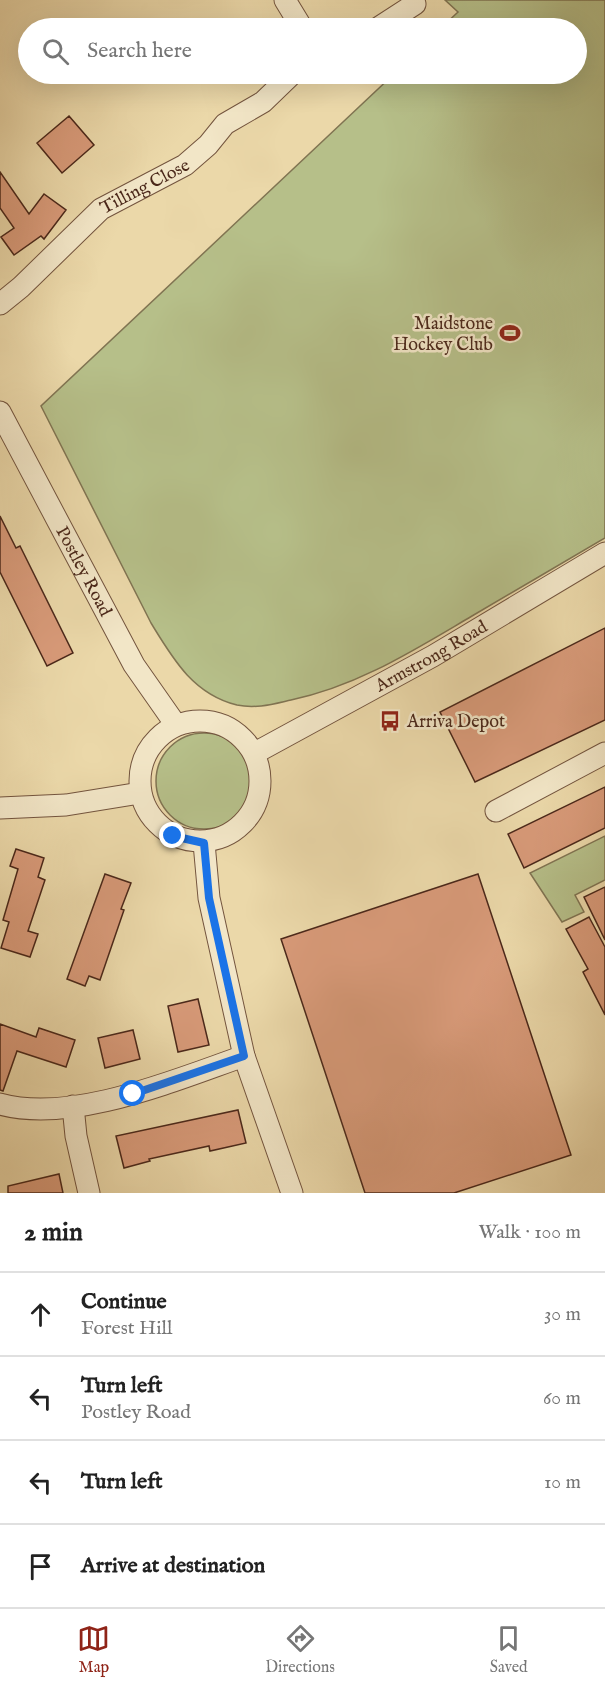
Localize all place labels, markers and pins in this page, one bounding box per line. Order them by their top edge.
place label: Maidstone Hockey Club [393,313,493,357]
sports icon: Maidstone Hockey Club [498,321,522,345]
bus stop icon: Arriva Depot [378,709,402,733]
place label: Arriva Depot [406,711,505,734]

